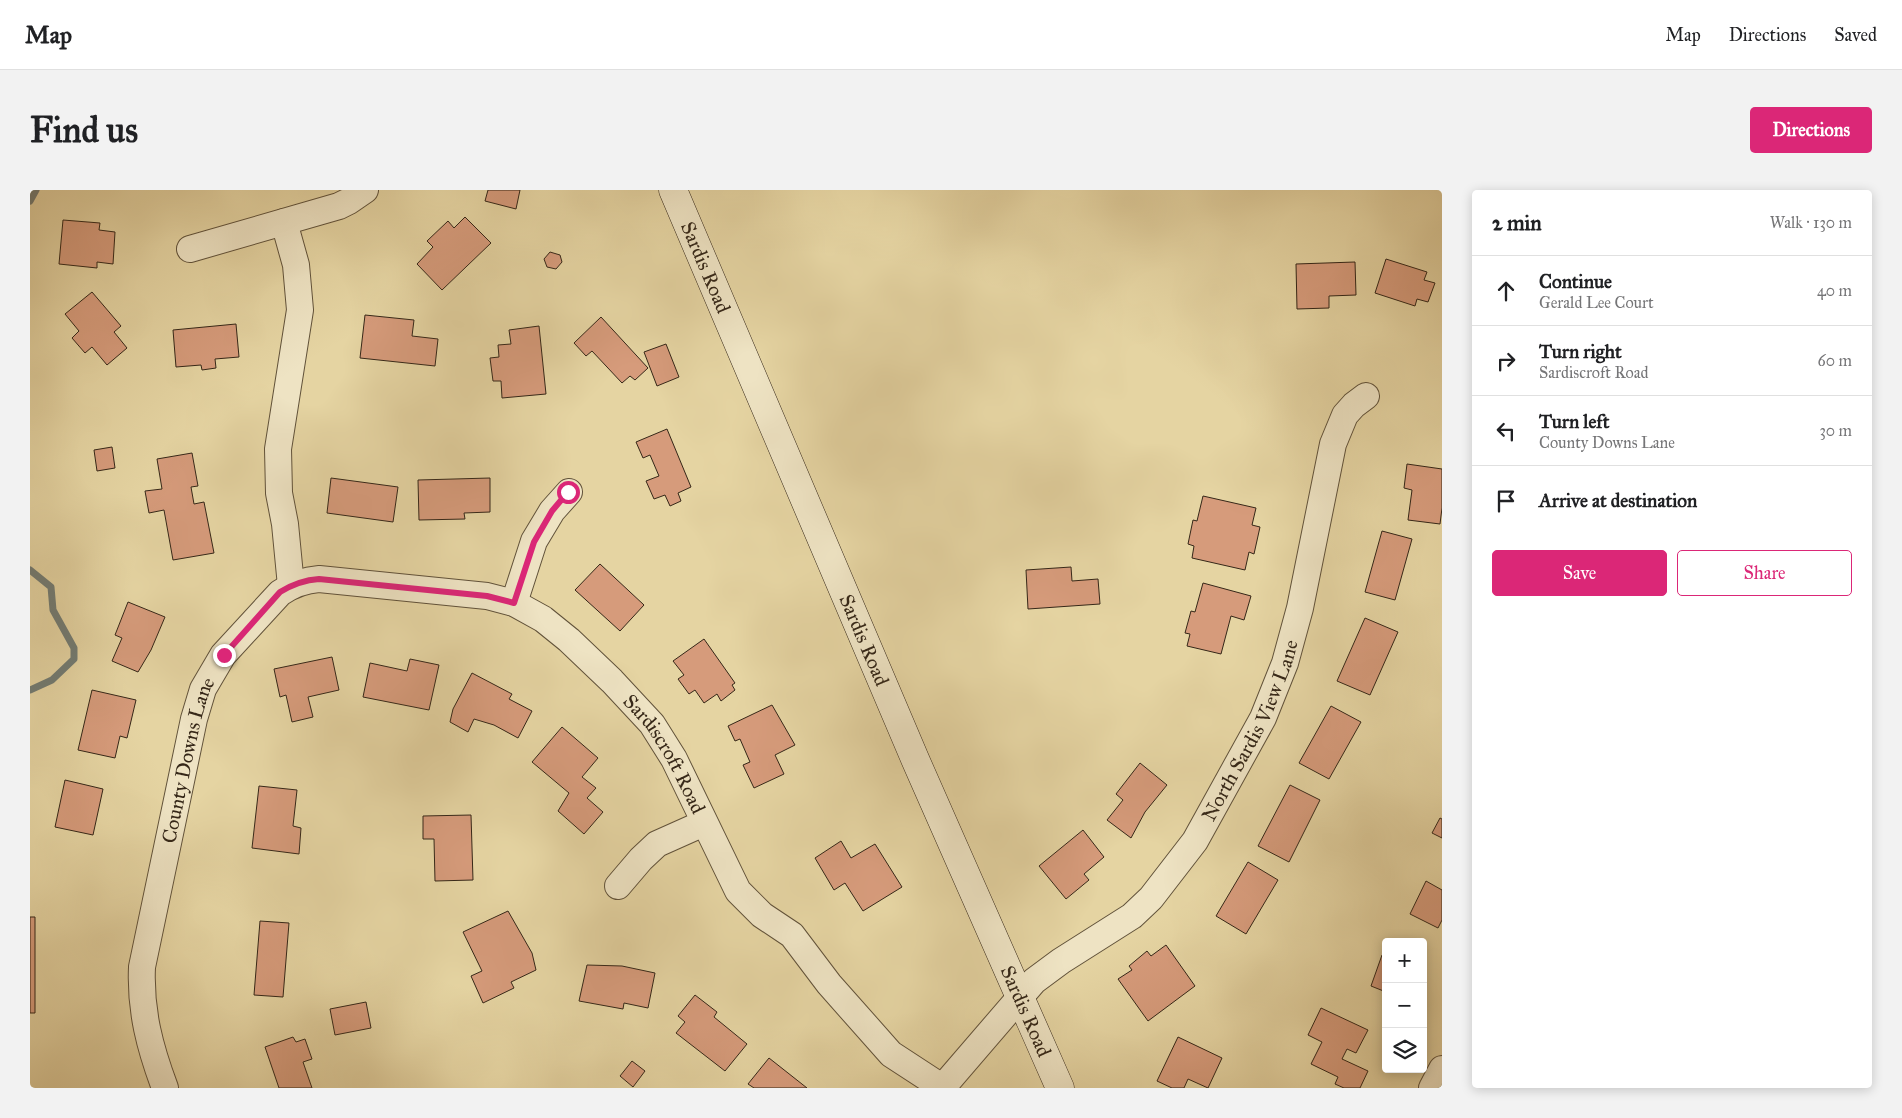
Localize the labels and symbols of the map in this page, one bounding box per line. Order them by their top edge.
street label: Sardis Road [676,218,736,317]
route start [557,481,580,504]
street label: Sardis Road [834,591,894,689]
street label: North Sardis View Lane [1196,637,1303,825]
route end [213,644,236,667]
street label: County Downs Lane [156,672,220,845]
street label: Sardiscroft Road [618,689,711,818]
street label: Sardis Road [996,962,1057,1061]

